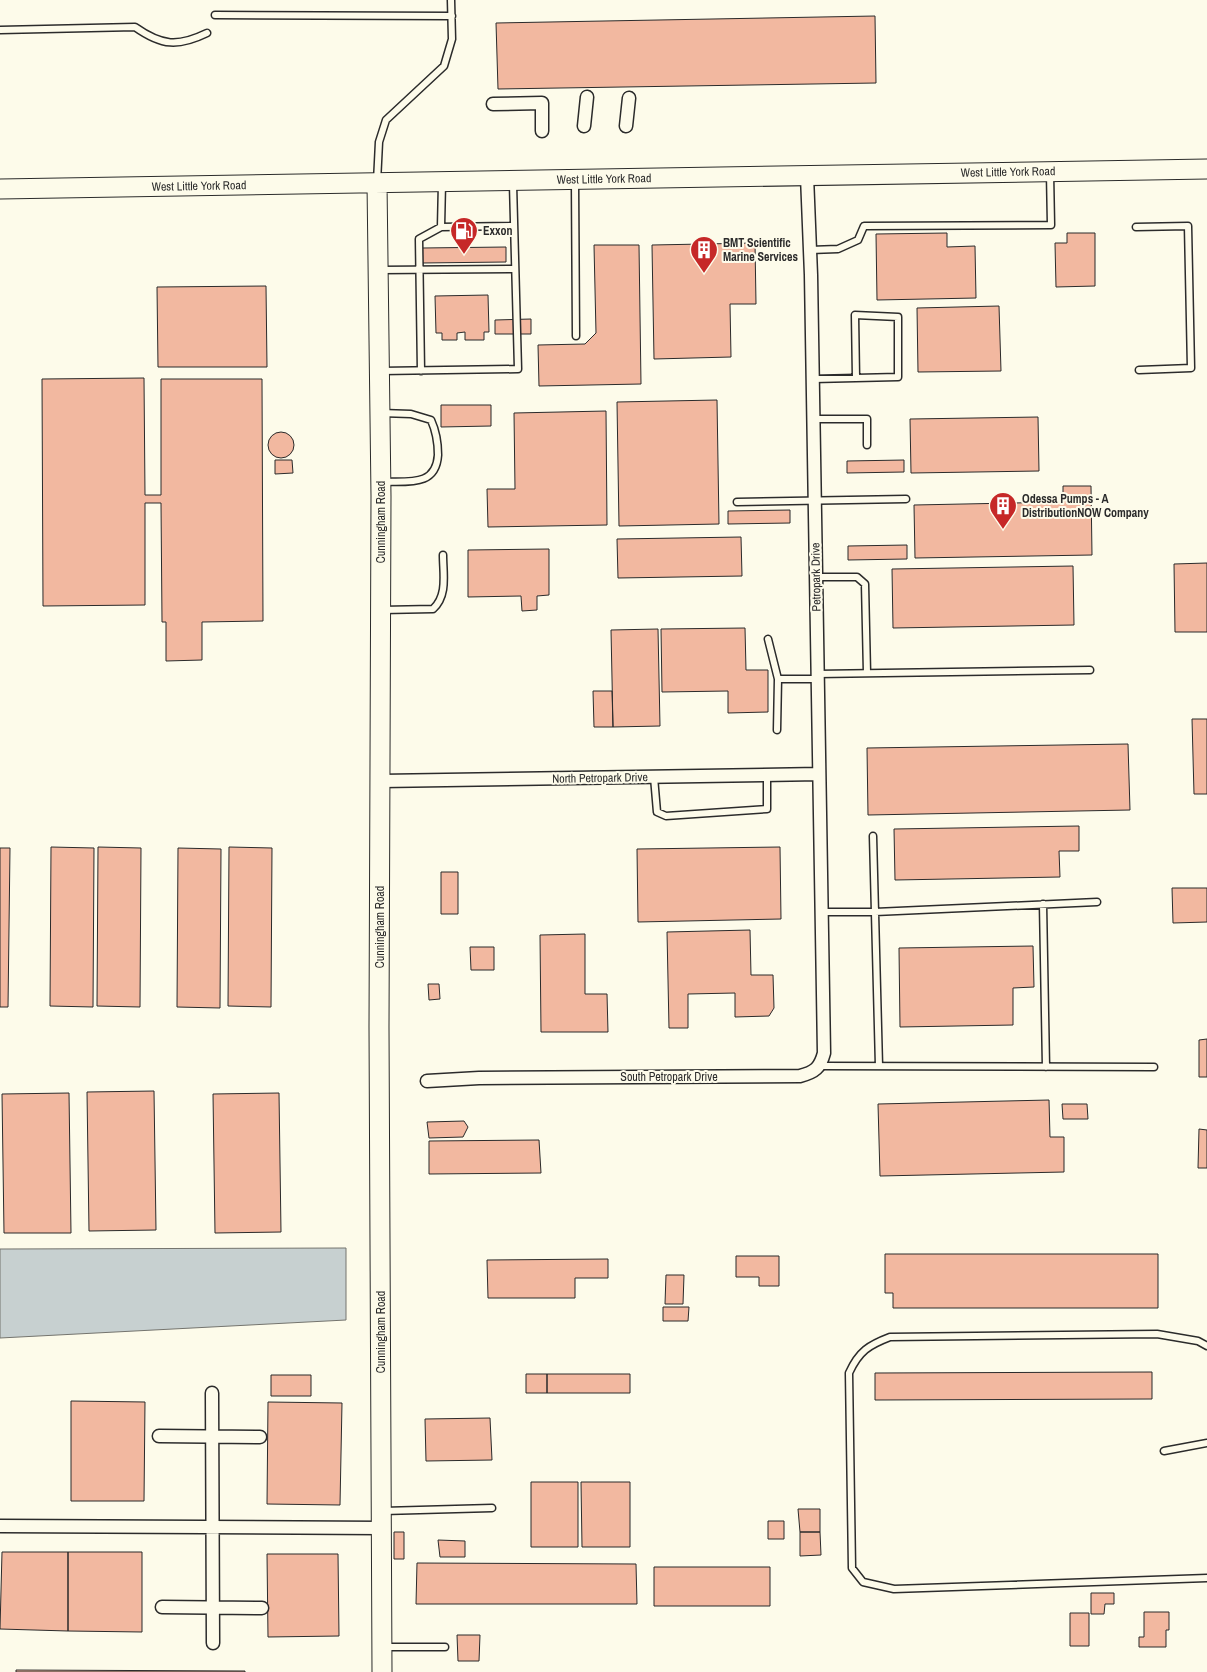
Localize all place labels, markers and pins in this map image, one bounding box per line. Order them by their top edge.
fuel station icon: Exxon [449,216,479,255]
place label: Exxon [483,223,513,239]
building icon: BMT Scientific Marine Services [689,235,719,274]
place label: BMT Scientific Marine Services [723,235,798,265]
building icon: Odessa Pumps - A DistributionNOW Company [988,491,1018,530]
place label: Odessa Pumps - A DistributionNOW Company [1022,491,1149,521]

